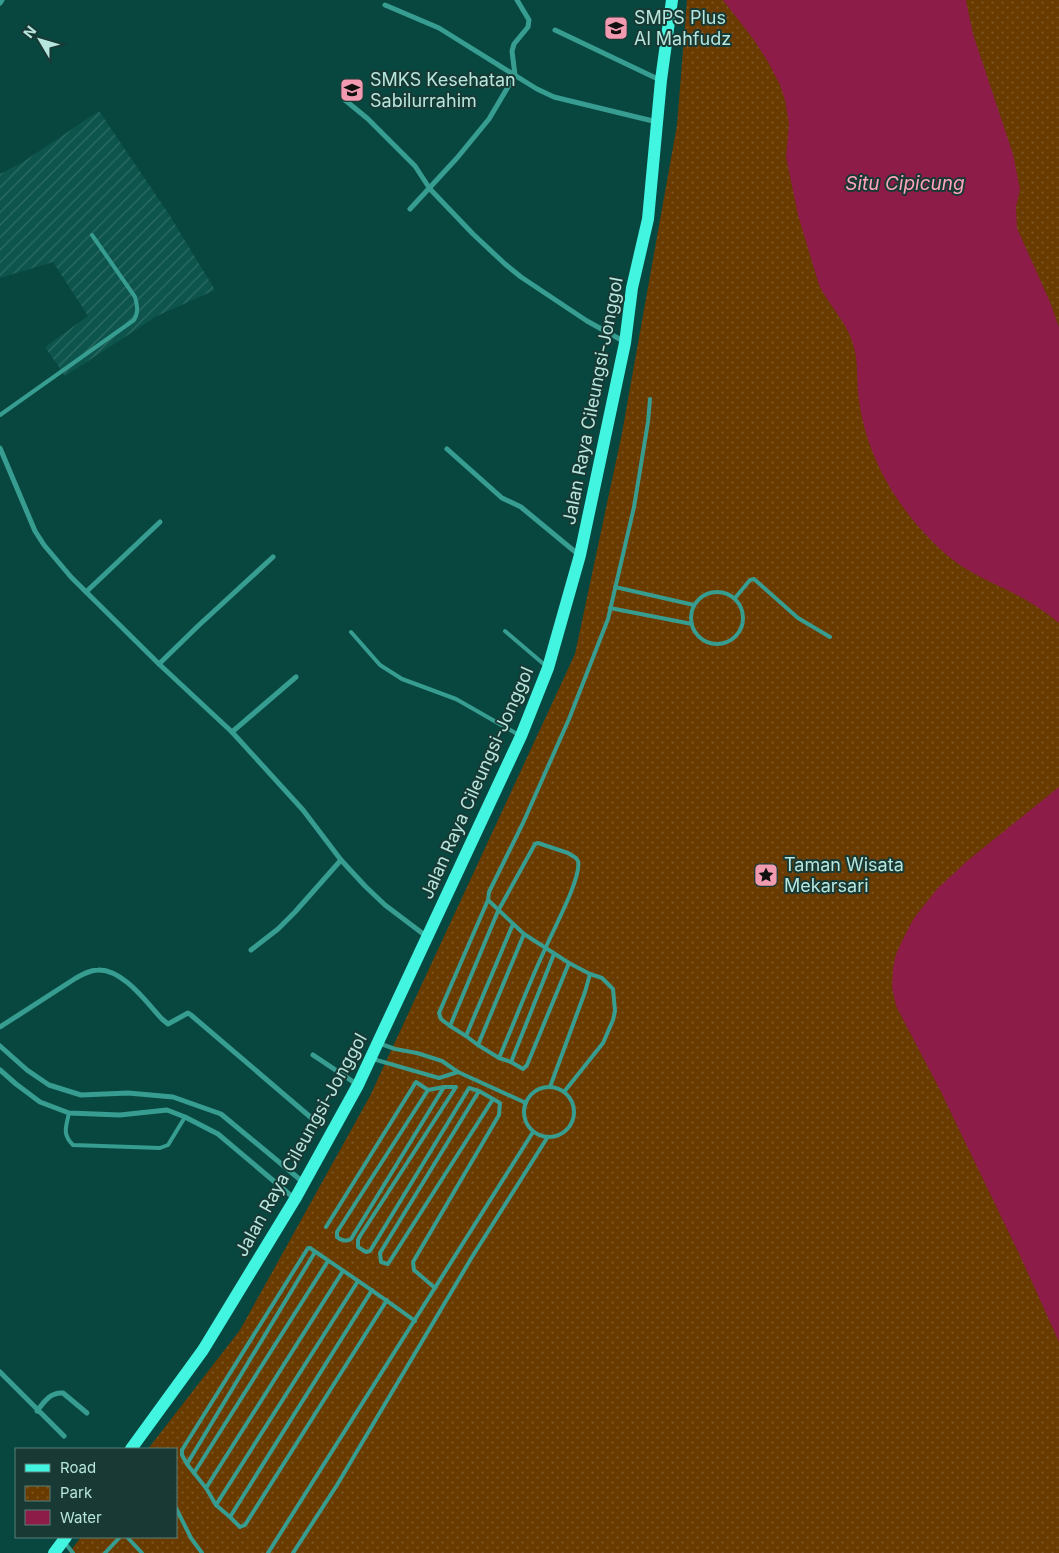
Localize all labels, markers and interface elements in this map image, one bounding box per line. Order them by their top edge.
place label: SMPS Plus Al Mahfudz [634,7,731,49]
north arrow [15,15,65,65]
school or university icon: SMPS Plus Al Mahfudz [603,15,629,41]
text: N [19,22,39,41]
place label: SMKS Kesehatan Sabilurrahim [370,69,516,111]
school or university icon: SMKS Kesehatan Sabilurrahim [339,77,365,103]
water label: Situ Cipicung [845,172,965,195]
street label: Jalan Raya Cileungsi-Jonggol [558,275,627,527]
street label: Jalan Raya Cileungsi-Jonggol [416,663,537,902]
place label: Taman Wisata Mekarsari [784,854,904,896]
place icon: Taman Wisata Mekarsari [753,862,779,888]
street label: Jalan Raya Cileungsi-Jonggol [230,1029,371,1260]
legend [15,1448,178,1538]
text: Road [60,1458,96,1477]
text: Park [60,1483,93,1502]
text: Water [60,1508,102,1527]

